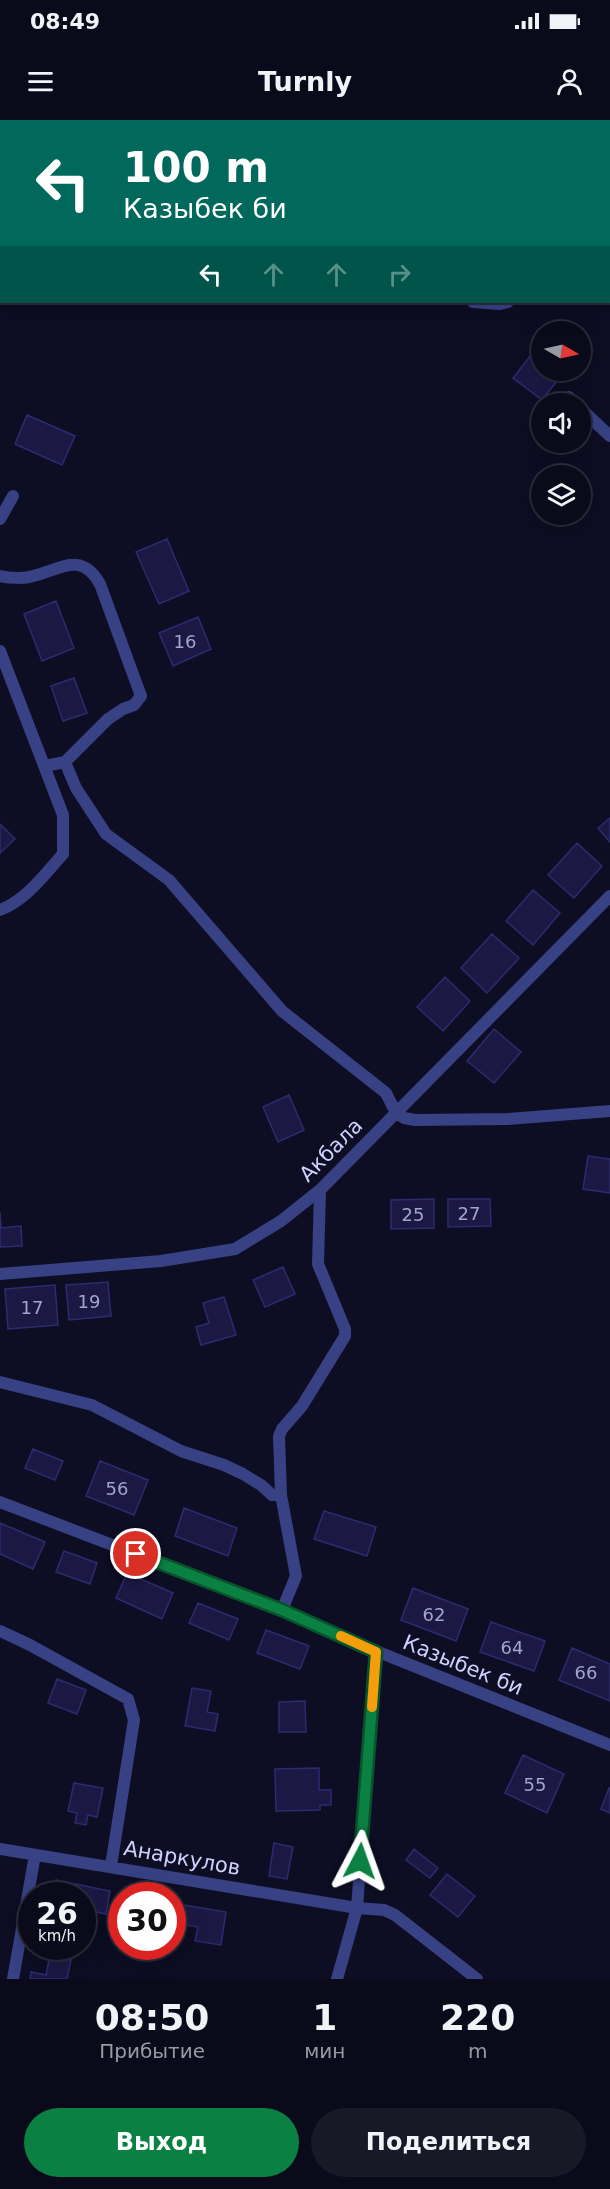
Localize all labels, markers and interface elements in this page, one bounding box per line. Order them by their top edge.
text: 08:49 [30,9,100,34]
icon: menu [24,65,57,98]
icon: person [553,65,586,98]
text: Turnly [258,66,352,97]
text: 100 m [123,143,269,192]
icon: left [24,144,102,222]
text: Казыбек би [123,193,287,224]
icon: left [194,258,227,291]
icon: ahead [257,258,290,291]
icon: ahead [320,258,353,291]
icon: right [383,258,416,291]
north arrow [531,321,591,381]
map controls [531,321,591,525]
button: sound [531,393,591,453]
button: layers [531,465,591,525]
house number: 16 [174,631,196,652]
street label: Акбала [295,1114,367,1186]
house number: 27 [458,1203,480,1224]
house number: 25 [402,1204,424,1225]
house number: 19 [78,1291,100,1312]
house number: 17 [21,1297,43,1318]
house number: 56 [106,1478,128,1499]
pin [110,1528,161,1579]
icon: arrive [119,1537,152,1570]
house number: 62 [423,1604,445,1625]
street label: Казыбек би [399,1630,527,1700]
house number: 64 [501,1637,523,1658]
house number: 66 [575,1662,597,1683]
house number: 55 [524,1774,546,1795]
position arrow [328,1829,392,1893]
street label: Анаркулов [122,1836,242,1880]
speed limit sign: 30 [108,1882,186,1960]
text: 26 [36,1896,78,1931]
text: km/h [38,1927,76,1945]
text: 08:50 [95,1997,209,2038]
text: 1 [312,1997,337,2038]
text: 220 [440,1997,515,2038]
text: Прибытие [99,2039,205,2063]
text: мин [304,2039,345,2063]
text: m [468,2039,487,2063]
button: Выход [24,2108,299,2177]
button: Поделиться [311,2108,586,2177]

